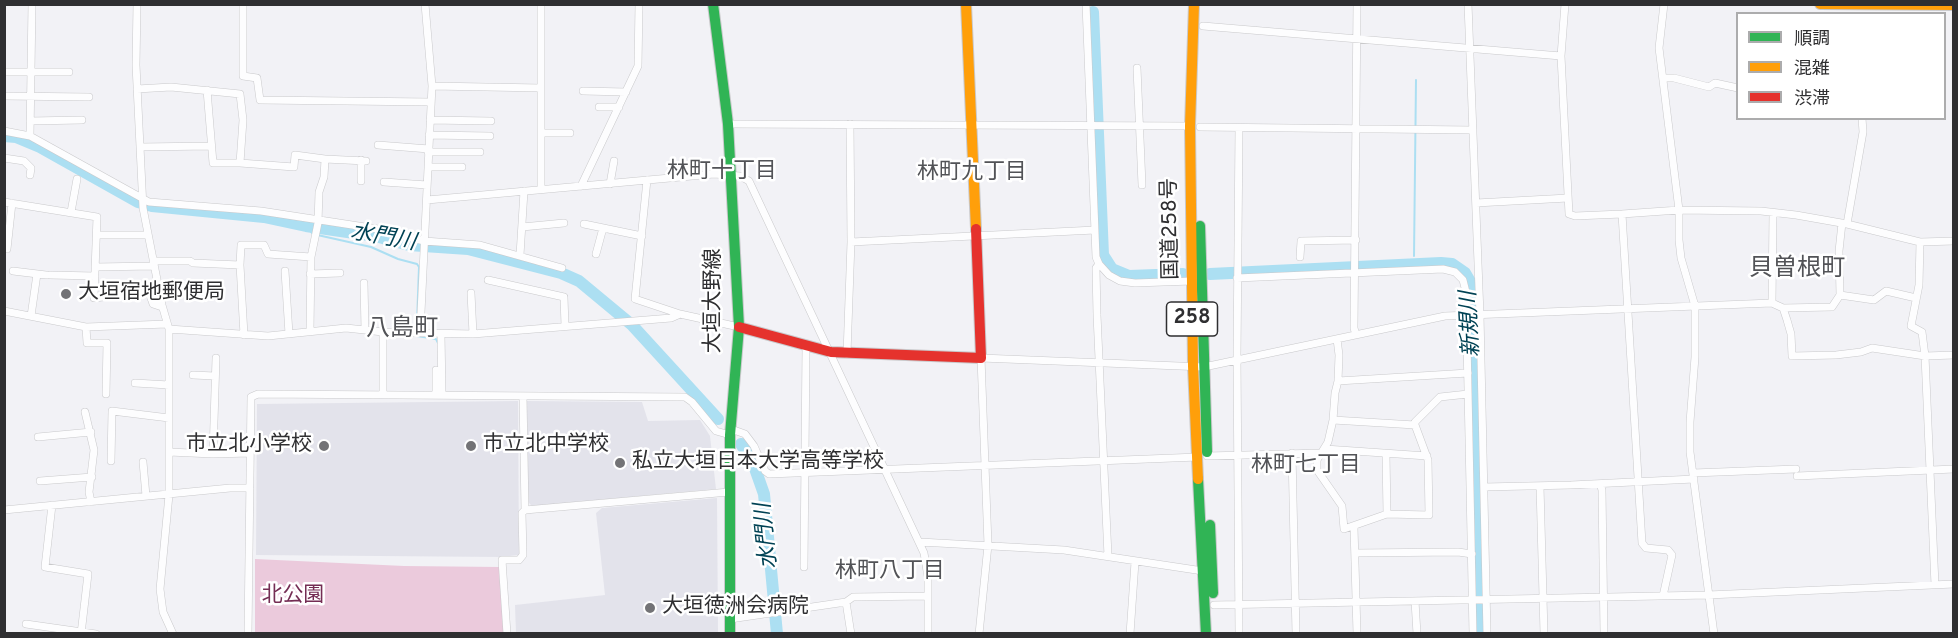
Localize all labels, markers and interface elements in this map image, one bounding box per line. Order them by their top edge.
legend [1736,12,1946,120]
text: 順調 [1794,28,1830,51]
text: 混雑 [1794,58,1830,81]
text: 渋滞 [1794,88,1830,111]
district label: 林町十丁目 [667,160,777,186]
district label: 林町九丁目 [917,161,1027,187]
street label: 国道258号 [1159,178,1185,280]
water label: 水門川 [348,220,418,258]
street label: 大垣大野線 [702,249,728,353]
district label: 貝曽根町 [1749,256,1845,284]
place label: 大垣宿地郵便局 [78,281,225,307]
marker: 大垣宿地郵便局 [59,287,73,301]
water label: 新規川 [1457,290,1487,358]
road number: 258 [1166,302,1218,336]
district label: 八島町 [366,316,438,344]
place label: 市立北小学校 [186,433,312,459]
place label: 市立北中学校 [483,433,609,459]
marker: 市立北小学校 [317,439,331,453]
marker: 市立北中学校 [464,439,478,453]
place label: 私立大垣日本大学高等学校 [632,450,884,476]
district label: 林町七丁目 [1251,454,1361,480]
marker: 私立大垣日本大学高等学校 [613,456,627,470]
water label: 水門川 [751,502,785,570]
district label: 林町八丁目 [835,560,945,586]
park label: 北公園 [262,584,324,610]
place label: 大垣徳洲会病院 [662,595,809,621]
marker: 大垣徳洲会病院 [643,601,657,615]

